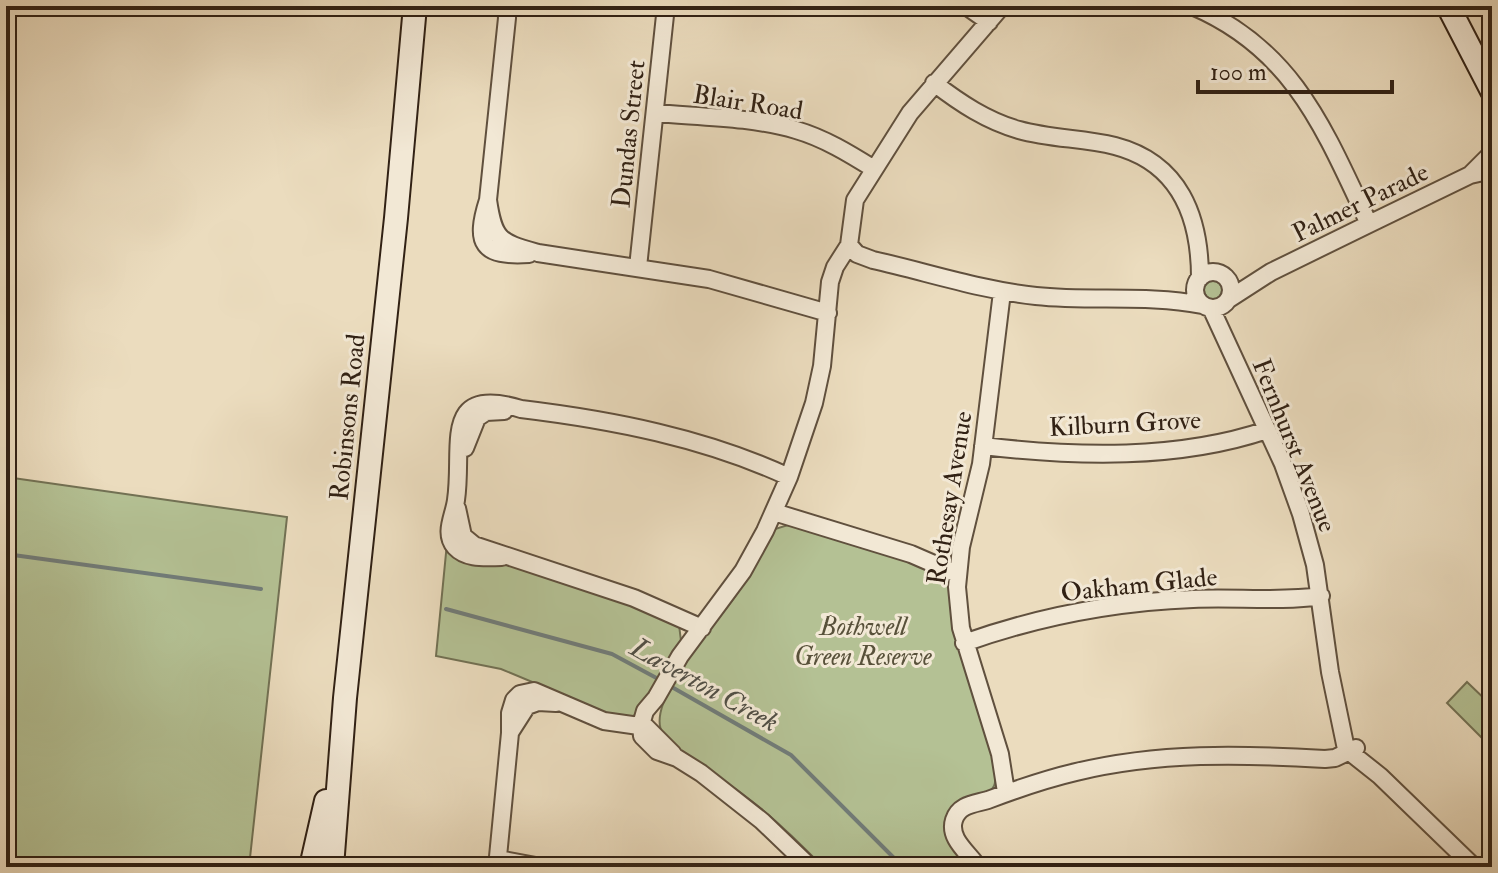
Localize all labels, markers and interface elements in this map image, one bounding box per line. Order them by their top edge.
scale bar [1198,44,1392,94]
text: 100 m [1210,57,1267,88]
street label: Dundas Street [605,59,653,210]
street label: Blair Road [691,79,805,127]
street label: Palmer Parade [1287,156,1434,250]
street label: Robinsons Road [323,332,373,502]
street label: Fernhurst Avenue [1245,354,1343,537]
street label: Kilburn Grove [1048,404,1202,444]
street label: Rothesay Avenue [920,409,980,587]
street label: Oakham Glade [1059,561,1219,609]
park label: Bothwell Green Reserve [794,611,932,673]
water label: Laverton Creek [623,630,784,740]

